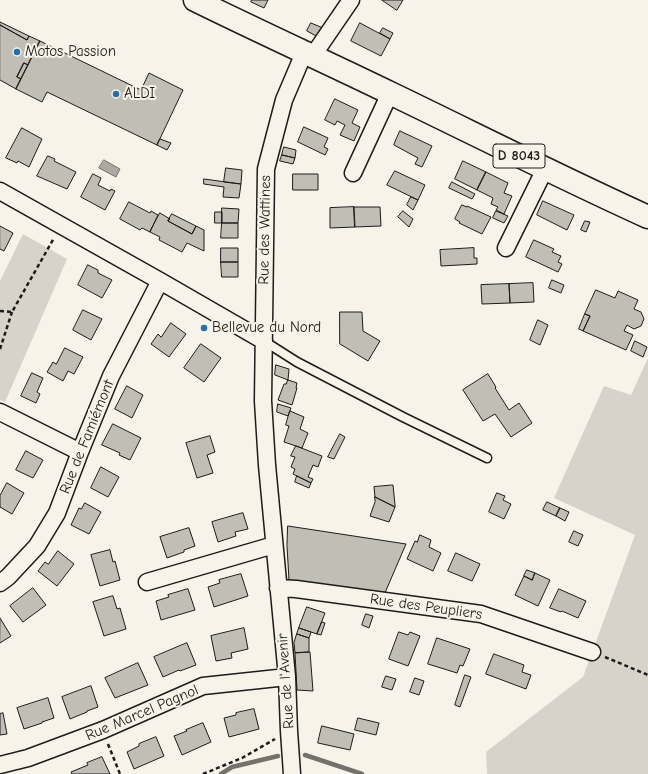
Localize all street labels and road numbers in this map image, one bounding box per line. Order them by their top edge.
road number: D 8043 [493,144,545,168]
street label: Rue des Wattines [255,175,275,285]
street label: Rue de Famiémont [56,377,118,497]
street label: Rue des Peupliers [369,590,483,624]
street label: Rue de l'Avenir [274,633,298,729]
street label: Rue Marcel Pagnol [83,681,201,745]

